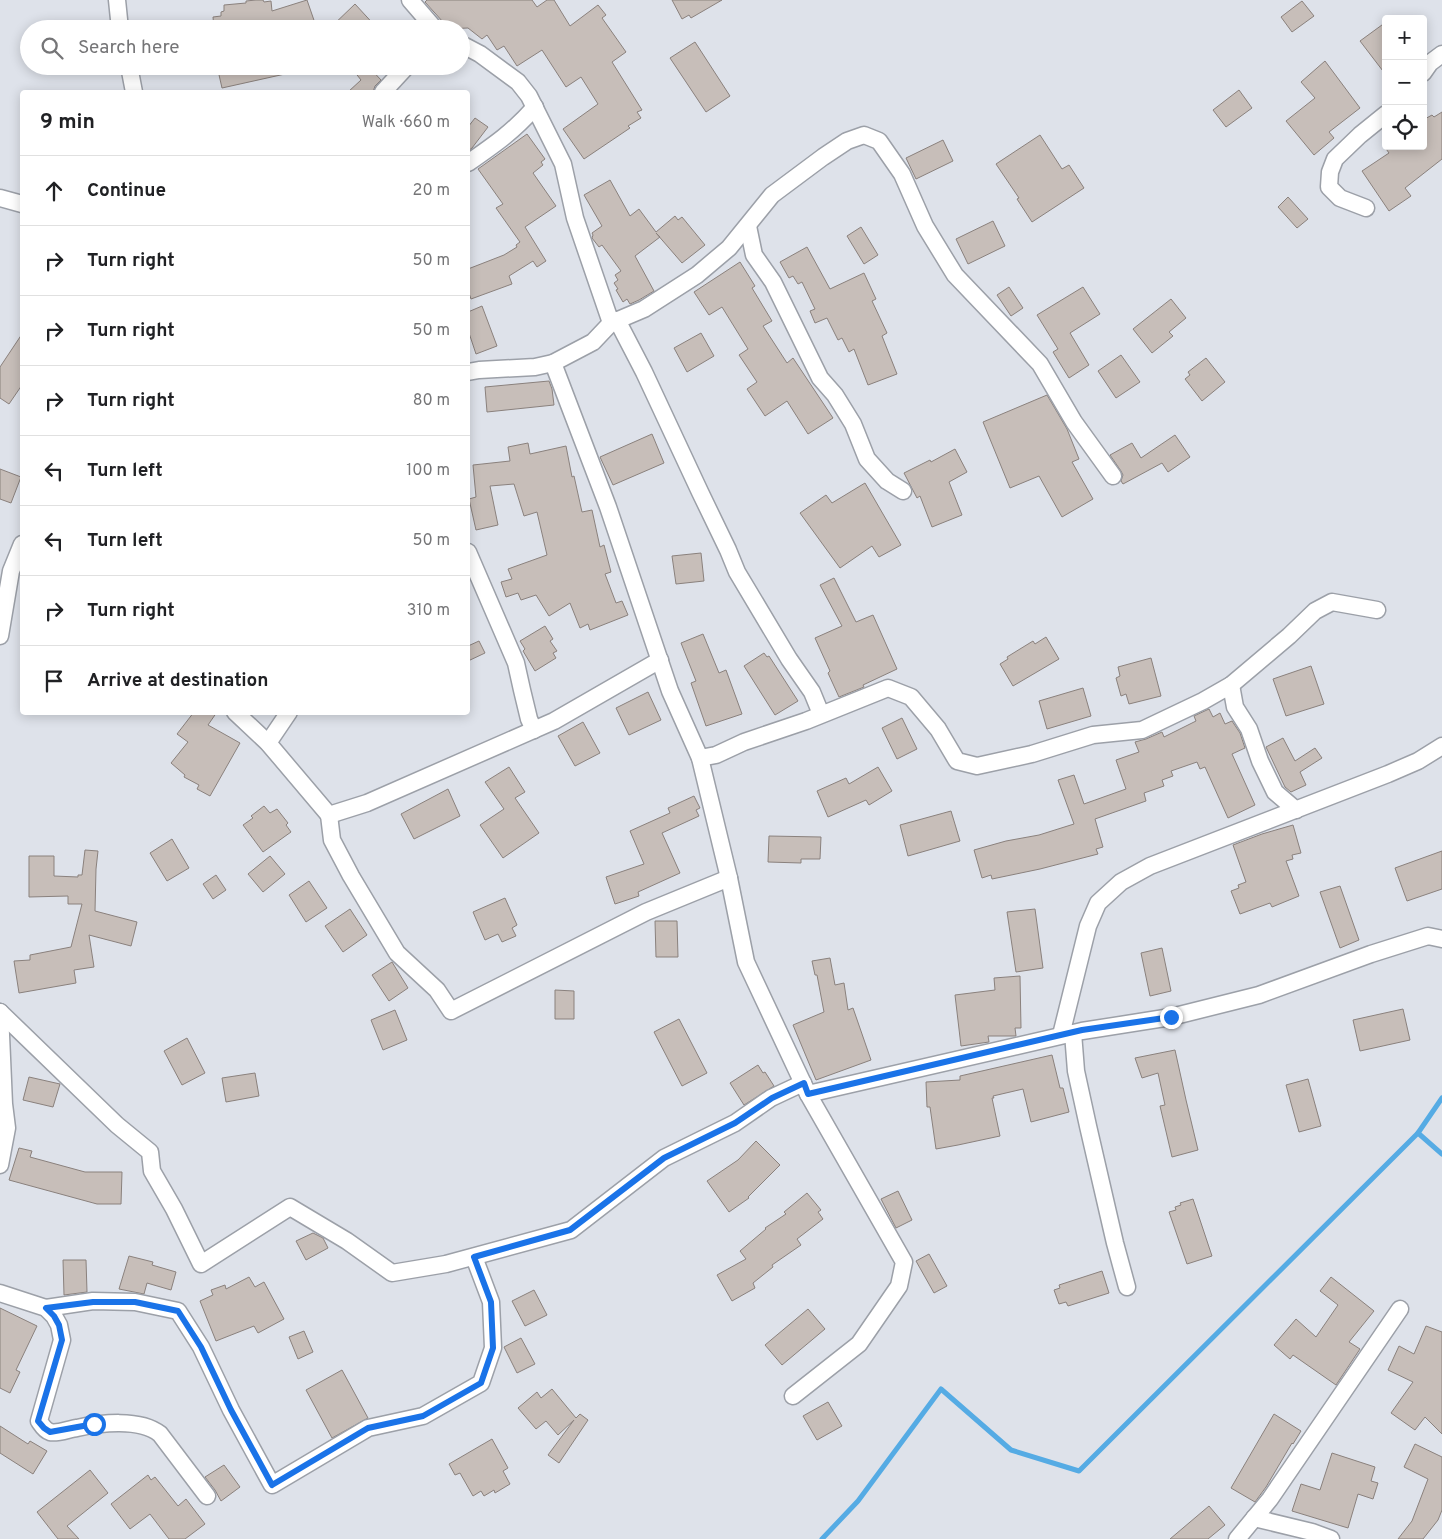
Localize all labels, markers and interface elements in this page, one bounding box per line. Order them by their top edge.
map controls [1382,15,1427,150]
button: + [1382,15,1427,60]
search box [20,20,470,75]
icon: search [38,34,66,62]
text: Search here [78,36,180,60]
button: − [1382,60,1427,105]
button: locate [1382,105,1427,150]
text: 9 min [40,109,95,136]
text: Walk · 660 m [362,113,450,133]
icon: ahead [40,177,68,205]
text: Continue [87,179,166,203]
text: 20 m [413,181,450,201]
icon: right [40,247,68,275]
text: Turn right [87,249,175,273]
text: 50 m [413,251,450,271]
icon: right [40,317,68,345]
text: Turn right [87,319,175,343]
text: 50 m [413,321,450,341]
icon: right [40,387,68,415]
text: Turn right [87,389,175,413]
text: 80 m [413,391,450,411]
icon: left [40,457,68,485]
text: Turn left [87,459,163,483]
text: 100 m [406,461,450,481]
icon: left [40,527,68,555]
text: Turn left [87,529,163,553]
text: 50 m [413,531,450,551]
icon: right [40,597,68,625]
text: Turn right [87,599,175,623]
text: 310 m [407,601,450,621]
icon: arrive [40,667,68,695]
text: Arrive at destination [87,669,268,693]
route end [1160,1006,1183,1029]
route start [83,1413,106,1436]

